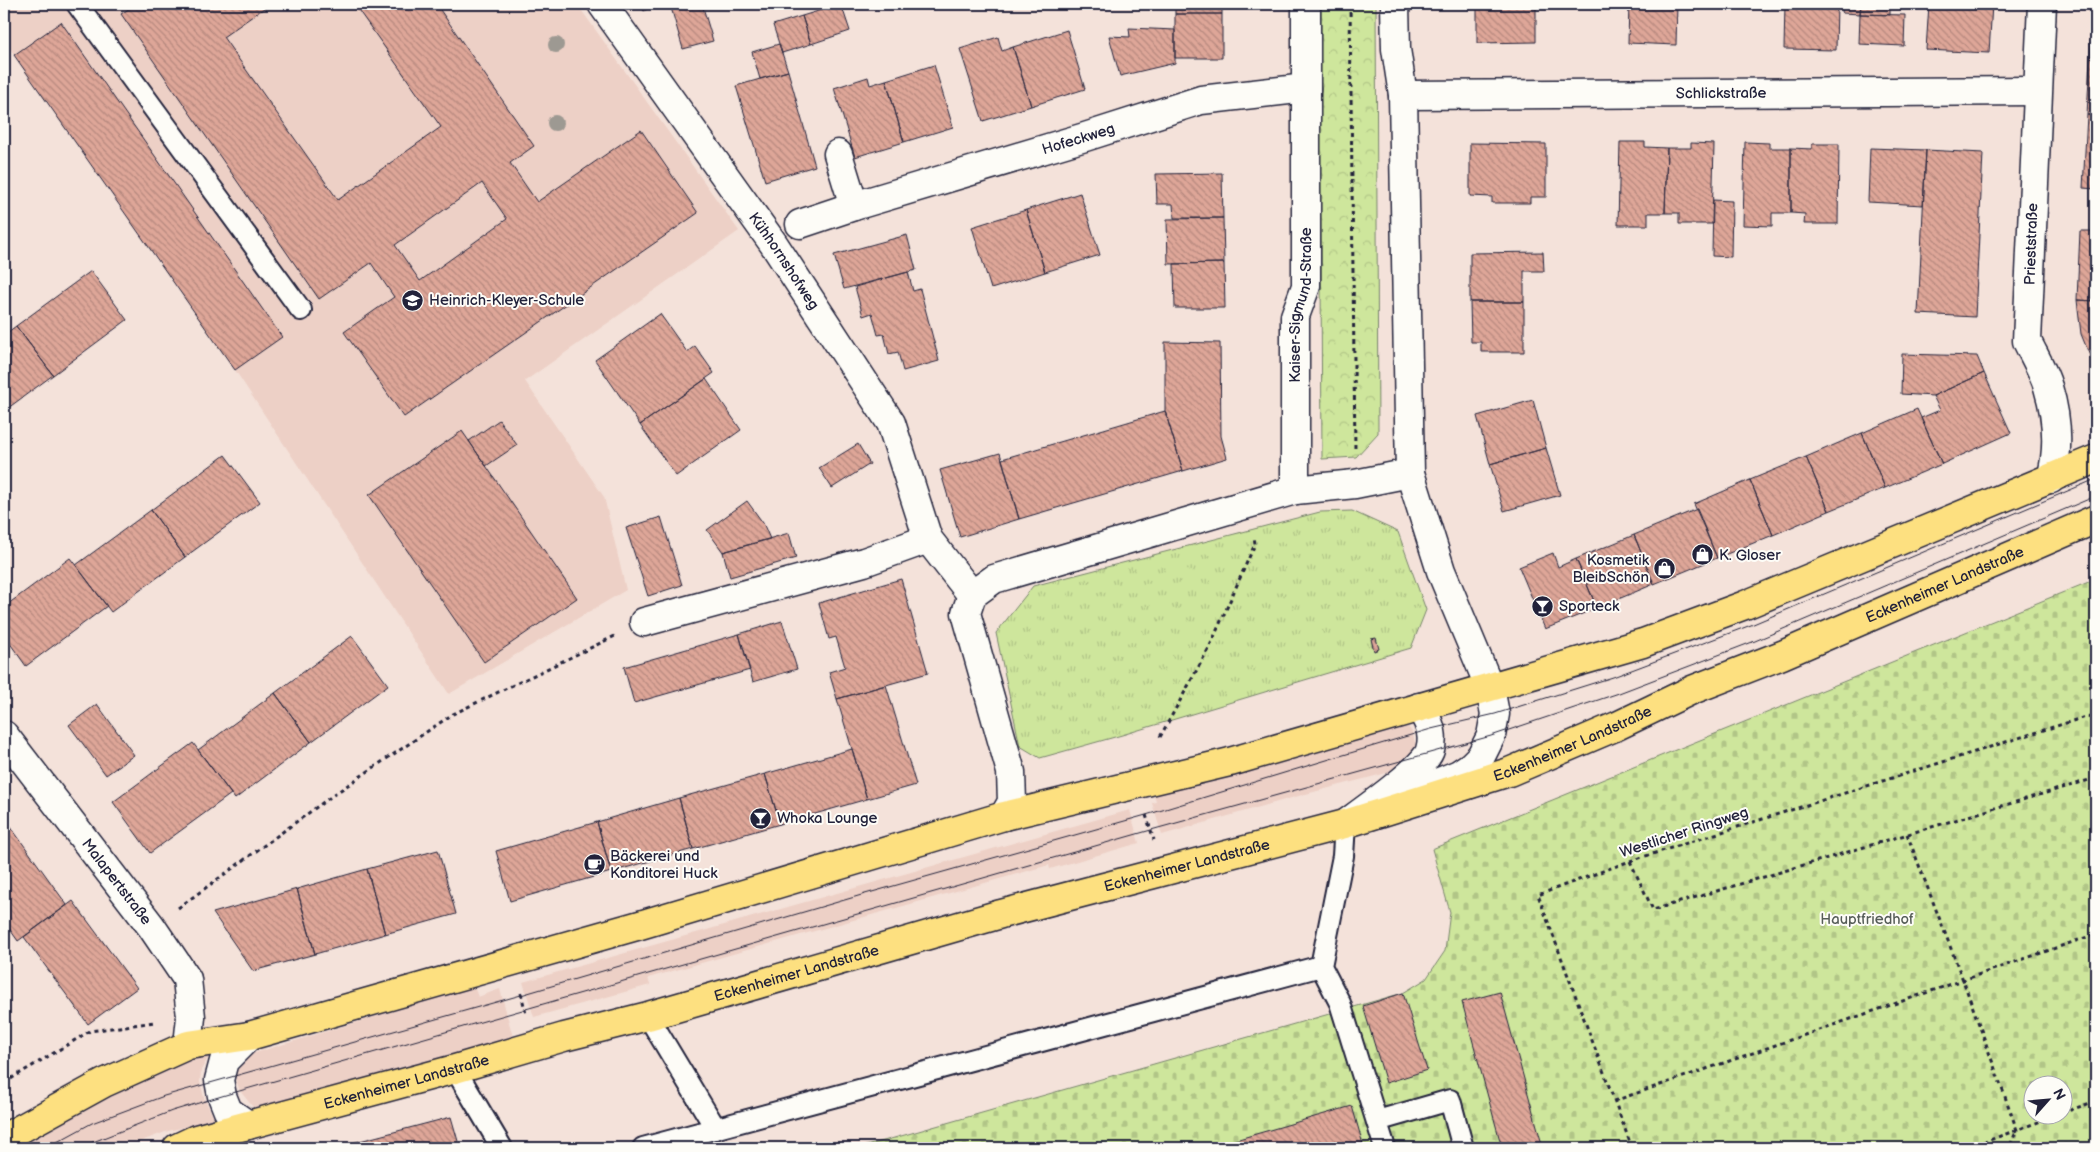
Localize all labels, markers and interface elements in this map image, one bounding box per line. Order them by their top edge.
street label: Schlickstraße [1676,84,1766,103]
street label: Hofeckweg [1040,119,1117,159]
street label: Prieststraße [2021,203,2042,285]
street label: Kühhornshofweg [744,209,823,314]
street label: Kaiser-Sigmund-Straße [1286,227,1316,383]
school or university icon: Heinrich-Kleyer-Schule [401,288,425,312]
place label: Heinrich-Kleyer-Schule [429,291,584,310]
street label: Eckenheimer Landstraße [1863,542,2027,628]
shop icon: K. Gloser [1691,543,1715,567]
place label: K. Gloser [1719,546,1781,565]
place label: Kosmetik BleibSchön [1572,551,1650,587]
shop icon: Kosmetik BleibSchön [1653,557,1677,581]
bar icon: Sporteck [1531,594,1555,618]
place label: Sporteck [1559,597,1620,616]
street label: Eckenheimer Landstraße [1491,702,1655,786]
street label: Westlicher Ringweg [1617,803,1751,862]
bar icon: Whoka Lounge [749,806,773,830]
place label: Whoka Lounge [777,809,878,828]
street label: Malapertstraße [77,835,156,929]
street label: Eckenheimer Landstraße [1102,835,1272,897]
place label: Bäckerei und Konditorei Huck [610,847,718,883]
cafe icon: Bäckerei und Konditorei Huck [582,853,606,877]
park label: Hauptfriedhof [1820,910,1914,929]
street label: Eckenheimer Landstraße [712,941,881,1006]
street label: Eckenheimer Landstraße [322,1050,491,1114]
north arrow [2022,1074,2072,1124]
text: N [2049,1086,2069,1103]

